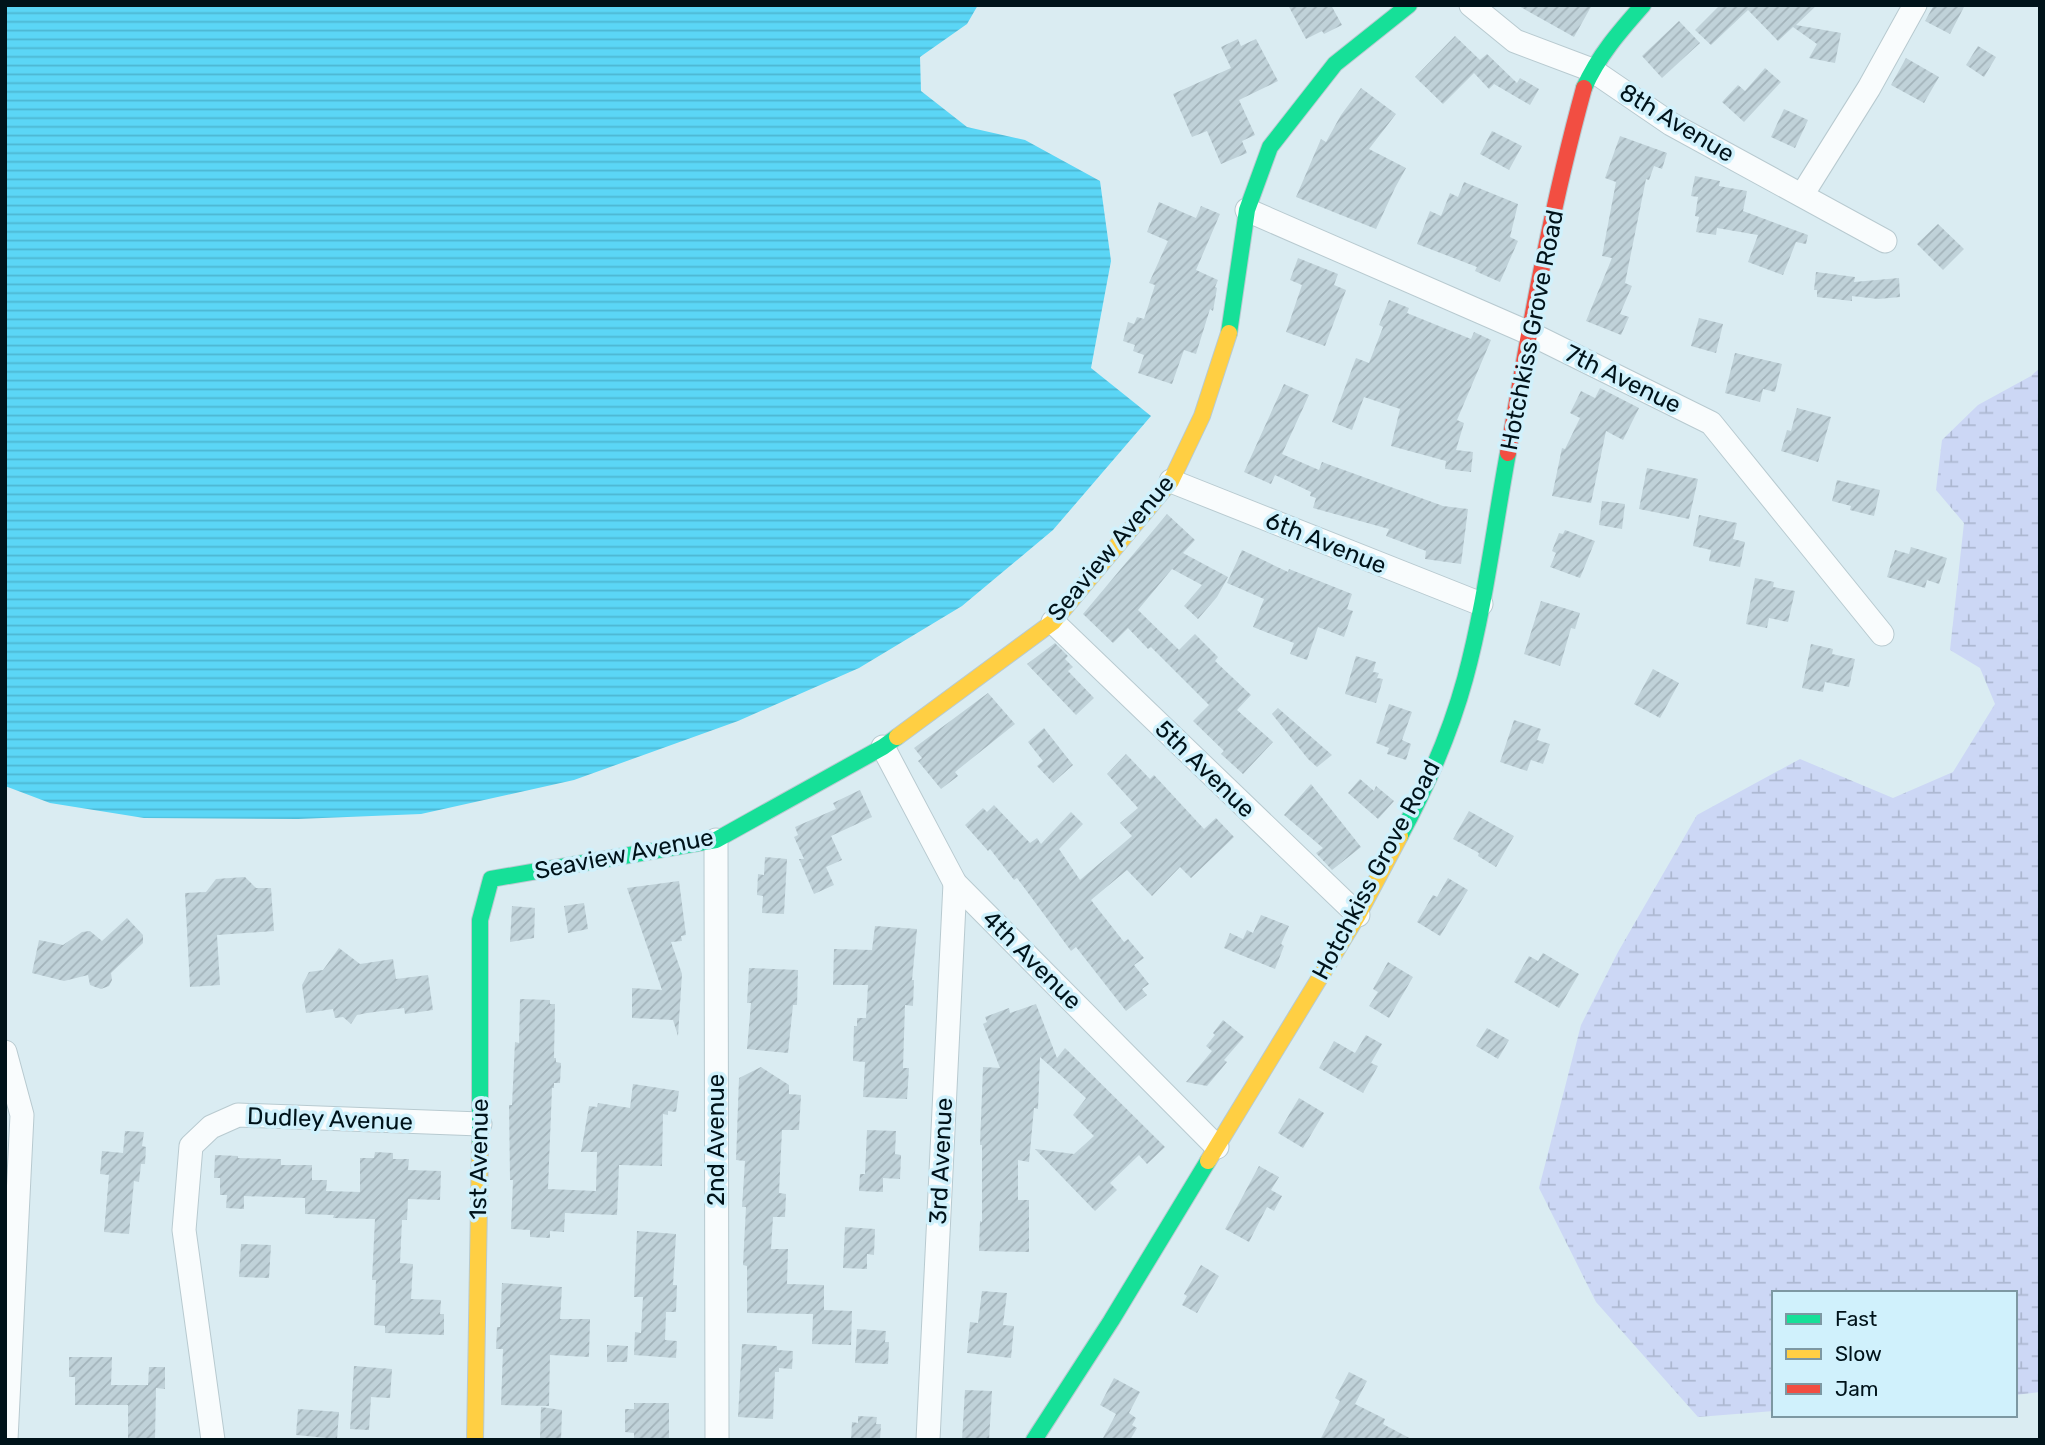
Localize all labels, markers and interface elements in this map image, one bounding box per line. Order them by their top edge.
street label: 8th Avenue [1615,78,1739,168]
street label: Hotchkiss Grove Road [1495,207,1569,453]
street label: 7th Avenue [1560,339,1686,419]
street label: Seaview Avenue [1042,469,1180,627]
street label: 6th Avenue [1262,506,1390,580]
street label: 5th Avenue [1149,715,1261,823]
street label: Hotchkiss Grove Road [1306,756,1446,984]
street label: Seaview Avenue [532,823,716,885]
street label: 4th Avenue [977,905,1087,1015]
street label: 2nd Avenue [702,1074,730,1206]
street label: 3rd Avenue [924,1097,958,1225]
street label: 1st Avenue [464,1098,494,1220]
street label: Dudley Avenue [247,1102,413,1136]
legend [1772,1291,2017,1417]
text: Fast [1835,1306,1877,1331]
text: Slow [1835,1341,1882,1366]
text: Jam [1835,1376,1879,1401]

